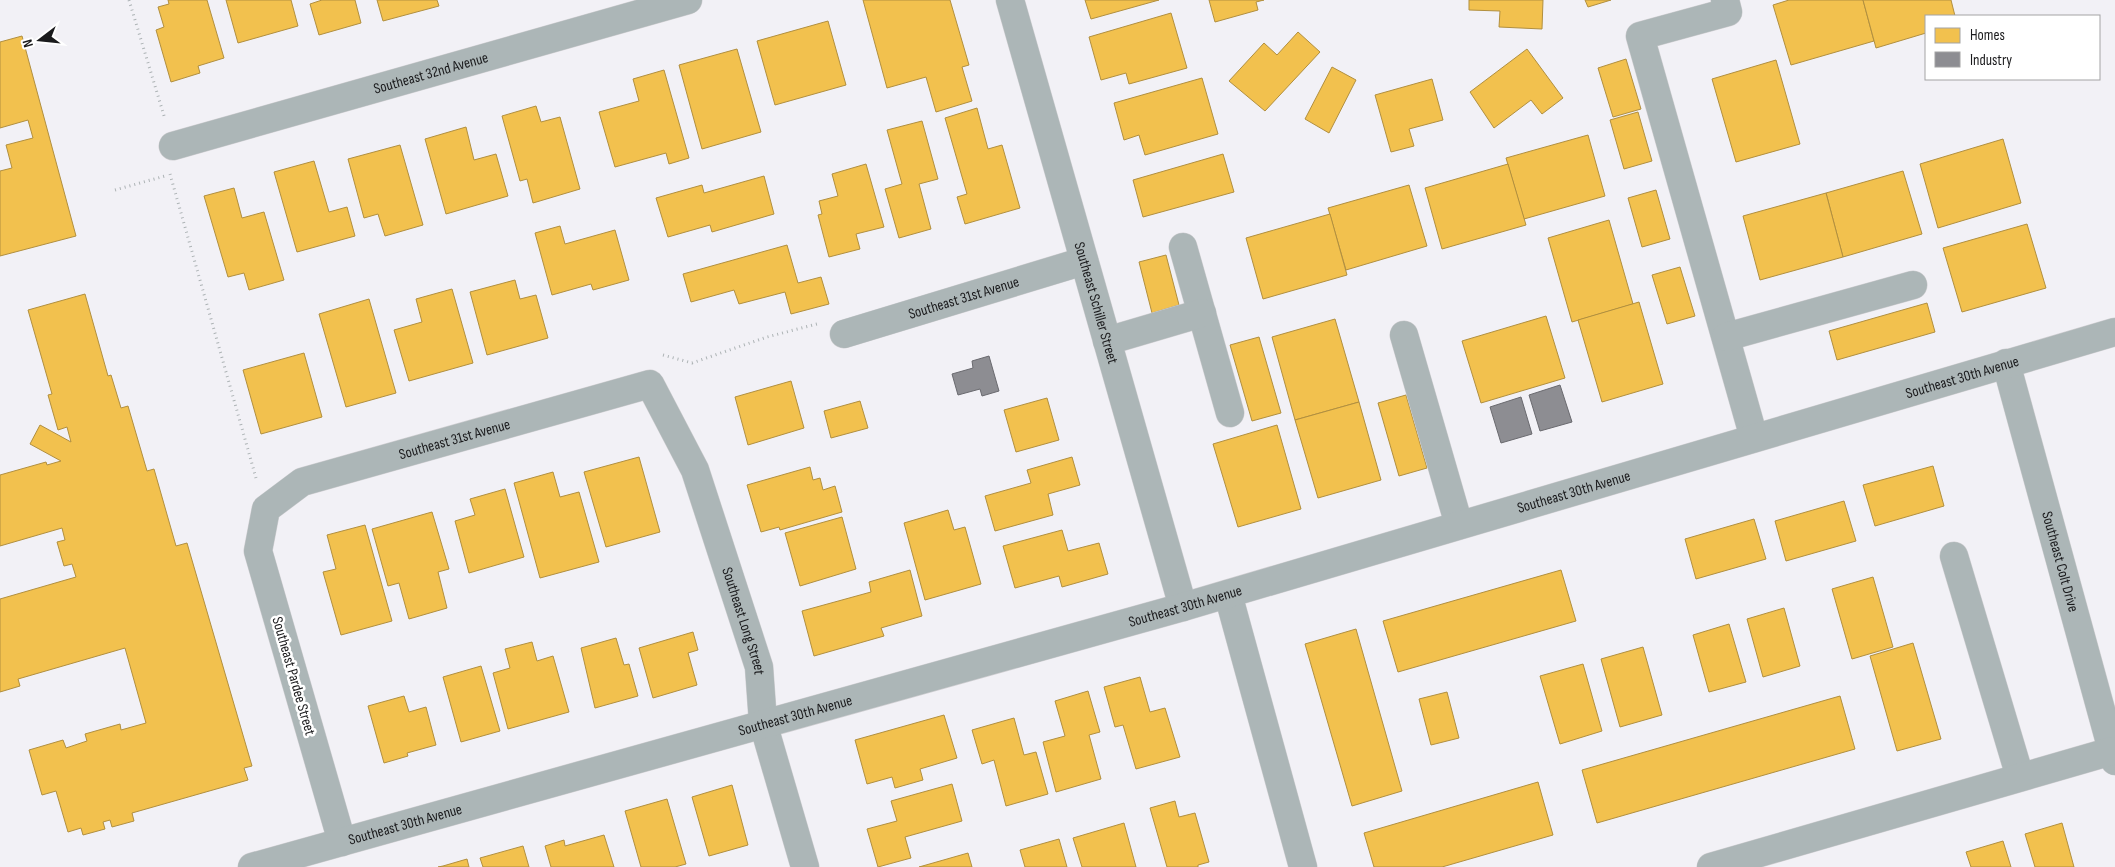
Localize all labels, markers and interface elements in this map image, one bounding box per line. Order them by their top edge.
north arrow [15,15,65,65]
legend [1925,15,2100,80]
text: Homes [1970,26,2005,45]
text: N [19,38,37,49]
street label: Southeast 32nd Avenue [371,48,491,99]
text: Industry [1970,51,2012,70]
street label: Southeast Schiller Street [1069,240,1122,367]
street label: Southeast 31st Avenue [906,272,1021,324]
street label: Southeast 30th Avenue [1903,352,2021,403]
street label: Southeast 31st Avenue [397,415,512,464]
street label: Southeast 30th Avenue [1515,466,1633,518]
street label: Southeast Colt Drive [2037,509,2083,614]
street label: Southeast Long Street [717,565,769,676]
street label: Southeast 30th Avenue [1126,581,1244,632]
street label: Southeast Pardee Street [268,615,320,738]
street label: Southeast 30th Avenue [736,691,854,741]
street label: Southeast 30th Avenue [346,800,464,850]

